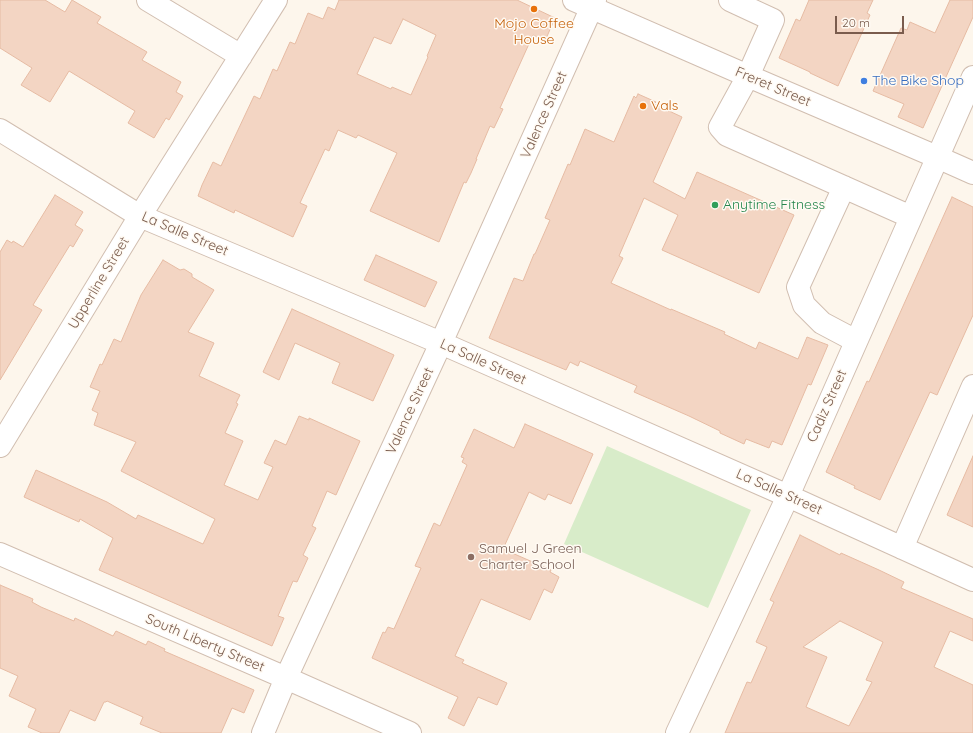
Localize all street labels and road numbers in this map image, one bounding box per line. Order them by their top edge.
street label: Freret Street [733,64,813,110]
street label: Valence Street [517,69,571,161]
street label: La Salle Street [139,208,231,260]
street label: Upperline Street [65,234,133,332]
street label: La Salle Street [437,336,529,388]
street label: Valence Street [383,365,437,457]
street label: Cadiz Street [803,367,851,445]
street label: La Salle Street [733,466,825,518]
street label: South Liberty Street [143,610,267,676]

